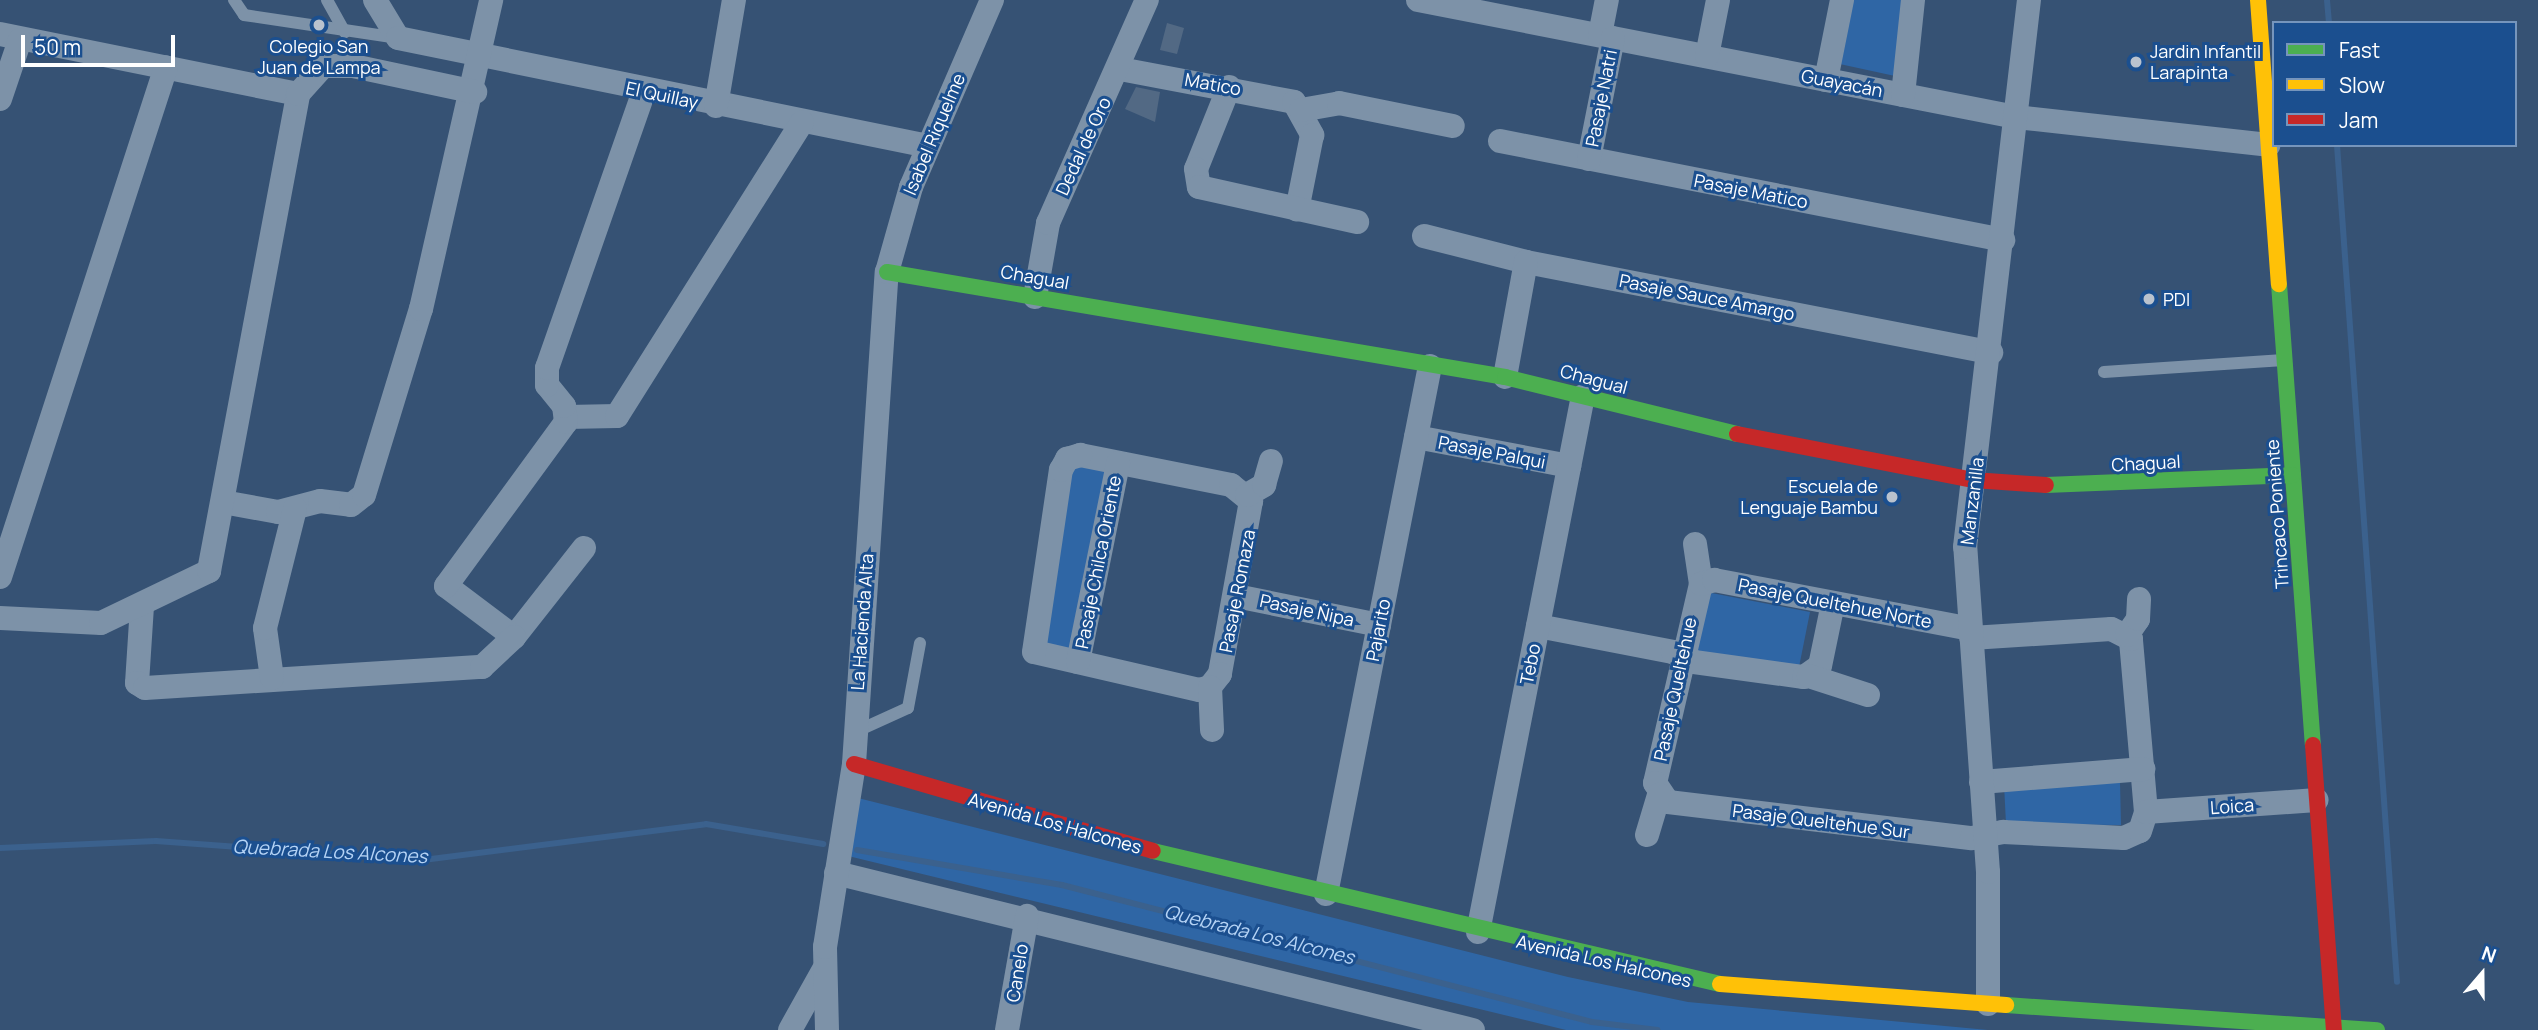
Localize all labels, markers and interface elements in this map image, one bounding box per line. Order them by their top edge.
marker: Colegio San Juan de Lampa [311,17,327,33]
scale bar [24,21,178,65]
legend [2272,21,2517,147]
text: 50 m [34,33,81,61]
place label: Colegio San Juan de Lampa [257,36,381,78]
text: Fast [2339,36,2380,64]
place label: Jardin Infantil Larapinta [2150,41,2261,84]
street label: Pasaje Natri [1581,47,1621,149]
marker: Jardin Infantil Larapinta [2128,54,2144,70]
street label: Guayacán [1799,65,1885,101]
street label: Matico [1183,68,1243,100]
street label: Isabel Riquelme [899,70,969,198]
text: Slow [2339,71,2385,99]
street label: El Quillay [624,77,700,113]
street label: Dedal de Oro [1051,93,1115,199]
text: Jam [2339,106,2378,134]
street label: Pasaje Matico [1692,169,1810,213]
street label: Chagual [999,260,1071,294]
street label: Pasaje Sauce Amargo [1617,269,1797,325]
place label: PDI [2163,288,2190,310]
marker: PDI [2141,291,2157,307]
street label: Chagual [1558,360,1630,398]
street label: Pasaje Palqui [1437,431,1547,473]
street label: Trincaco Poniente [2261,439,2293,589]
street label: Chagual [2111,450,2181,476]
street label: Manzanilla [1956,456,1988,546]
street label: Pasaje Chilca Oriente [1071,474,1125,650]
place label: Escuela de Lenguaje Bambu [1740,476,1878,518]
marker: Escuela de Lenguaje Bambu [1884,489,1900,505]
street label: Pasaje Romaza [1214,528,1260,654]
street label: La Hacienda Alta [846,553,878,691]
street label: Pasaje Queltehue Norte [1736,574,1934,632]
street label: Pasaje Ñipa [1258,589,1356,631]
street label: Pajarito [1361,597,1395,663]
street label: Pasaje Queltehue [1649,615,1701,763]
street label: Tebo [1515,642,1545,686]
street label: Avenida Los Halcones [966,788,1144,858]
street label: Loica [2209,794,2255,818]
street label: Pasaje Queltehue Sur [1731,799,1911,843]
water label: Quebrada Los Alcones [232,836,428,868]
water label: Quebrada Los Alcones [1162,900,1356,970]
street label: Avenida Los Halcones [1514,930,1694,992]
north arrow [2447,939,2517,1009]
text: N [2478,940,2500,969]
street label: Canelo [1002,942,1032,1004]

